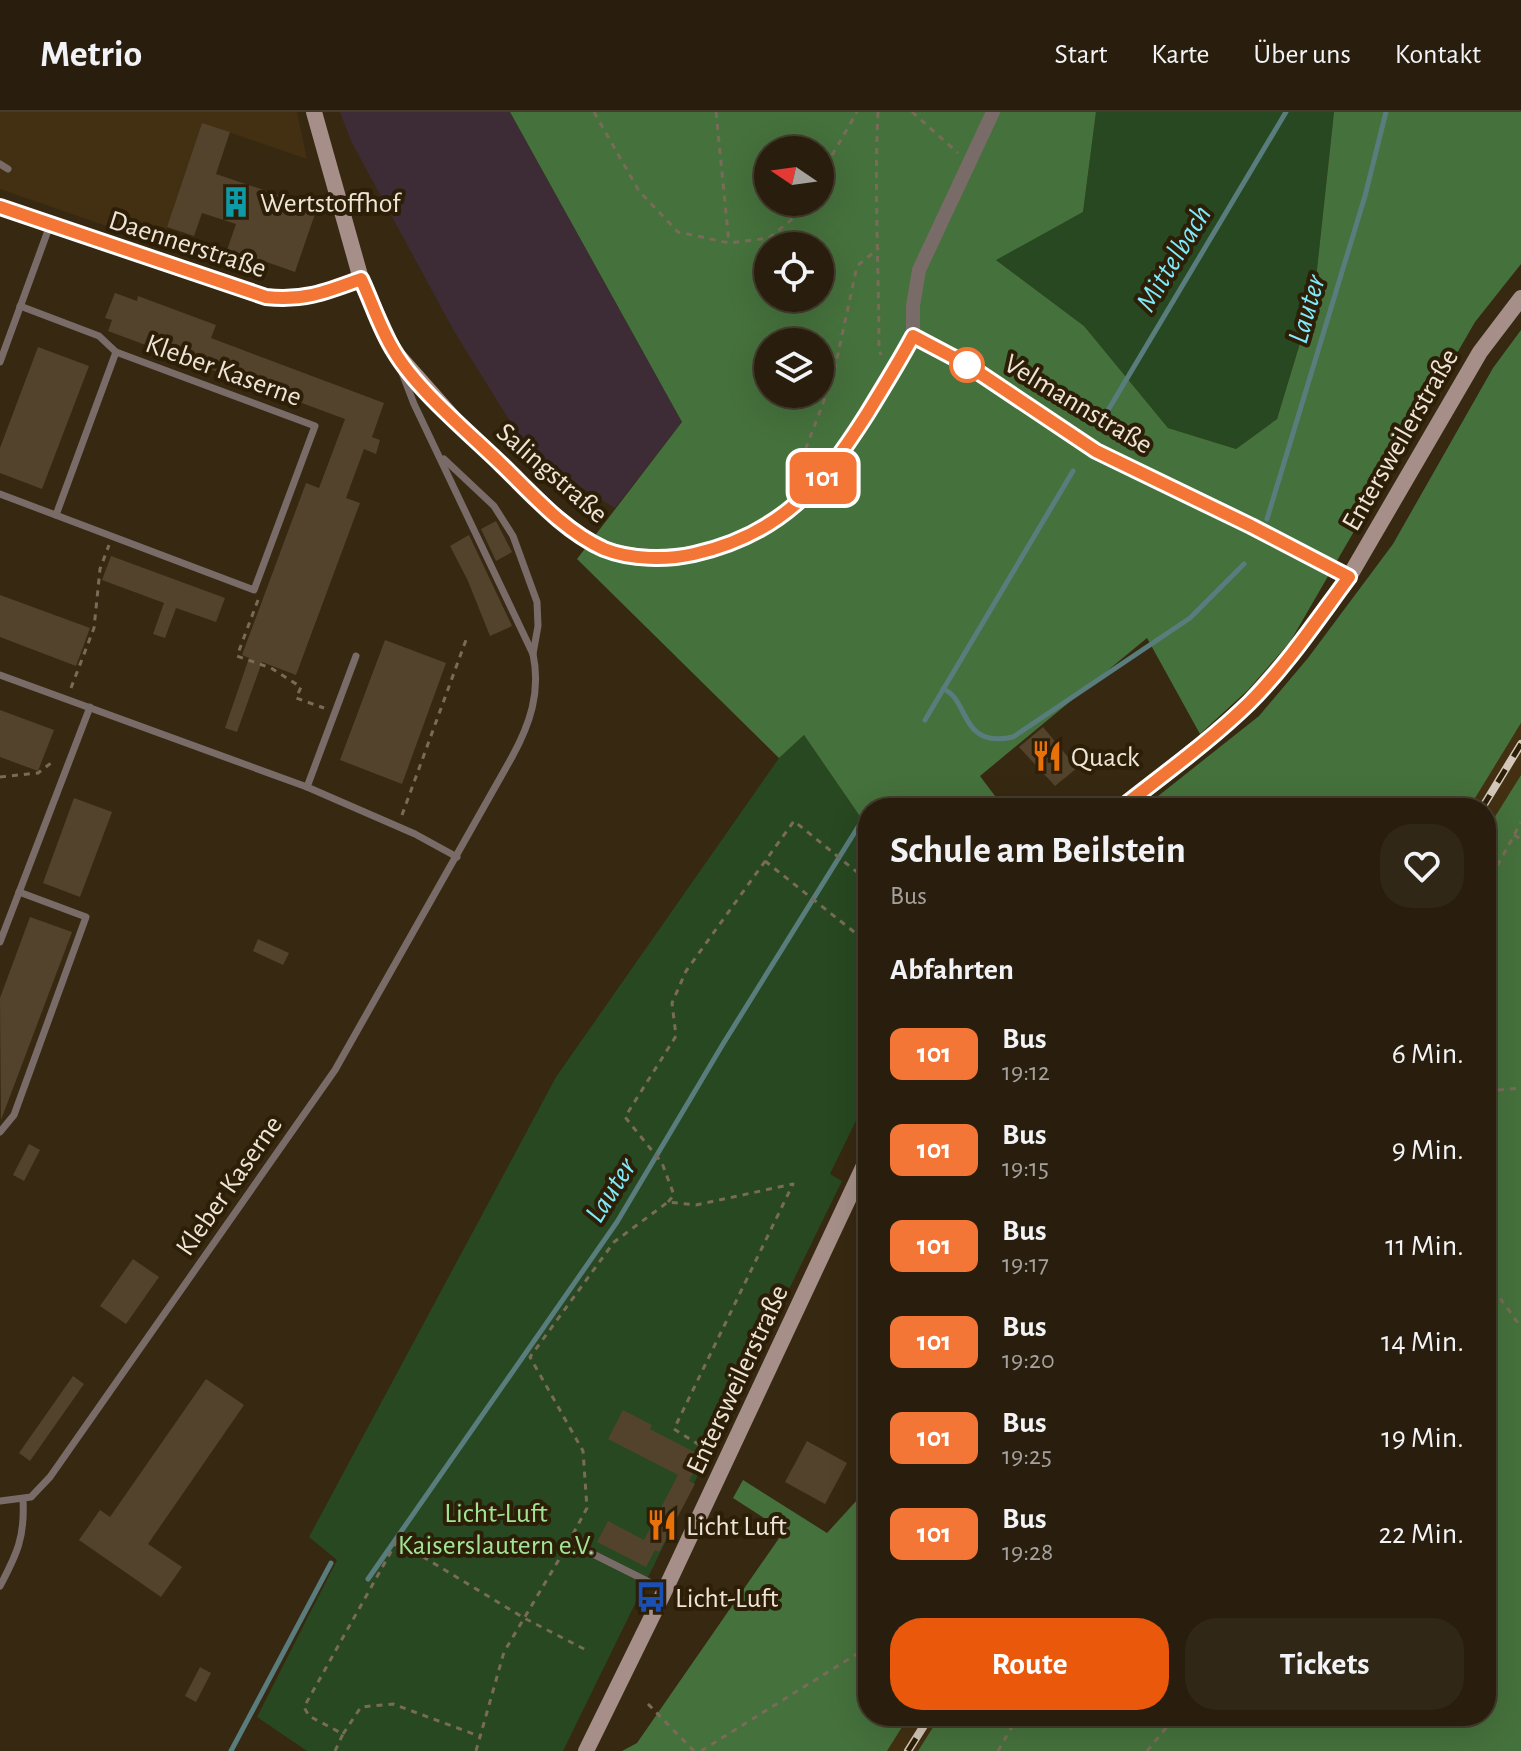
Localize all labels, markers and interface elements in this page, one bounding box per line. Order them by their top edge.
text: Metrio [40,36,142,74]
text: Start [1055,41,1107,69]
text: Karte [1151,41,1210,69]
text: Über uns [1254,41,1351,69]
text: Kontakt [1395,41,1481,69]
north arrow [754,136,834,216]
map controls [754,136,834,408]
building icon: Wertstoffhof [219,185,253,219]
place label: Wertstoffhof [260,190,402,218]
water label: Mittelbach [1131,200,1217,317]
street label: Daennerstraße [105,206,270,284]
button: locate [754,232,834,312]
water label: Lauter [1283,271,1331,347]
button: layers [754,328,834,408]
street label: Kleber Kaserne [142,330,305,412]
street label: Entersweilerstraße [1337,344,1464,536]
unlabelled marker [950,348,984,382]
street label: Velmannstraße [999,350,1157,460]
street label: Salingstraße [491,418,612,529]
line badge: 101 [777,452,869,504]
text: 101 [806,464,840,492]
restaurant icon: Quack [1030,739,1064,773]
place label: Quack [1071,744,1140,772]
button: heart [1380,824,1464,908]
text: Schule am Beilstein [890,832,1186,870]
text: Bus [890,883,927,909]
text: Abfahrten [890,955,1014,985]
text: Bus [1002,1024,1047,1054]
text: 6 Min. [1392,1039,1464,1069]
text: 101 [917,1040,951,1068]
text: 19:12 [1002,1059,1050,1085]
street label: Kleber Kaserne [171,1111,288,1261]
text: Bus [1002,1120,1047,1150]
text: 9 Min. [1392,1135,1464,1165]
text: 101 [917,1136,951,1164]
water label: Lauter [580,1152,643,1228]
text: 19:15 [1002,1155,1049,1181]
text: Bus [1002,1216,1047,1246]
text: 11 Min. [1385,1231,1464,1261]
text: 101 [917,1232,951,1260]
text: 19:17 [1002,1251,1049,1277]
street label: Entersweilerstraße [682,1281,794,1479]
text: Bus [1002,1312,1047,1342]
text: 14 Min. [1381,1327,1464,1357]
text: 101 [917,1328,951,1356]
text: 19:20 [1002,1347,1055,1373]
text: Bus [1002,1408,1047,1438]
text: 19 Min. [1381,1423,1464,1453]
text: 101 [917,1424,951,1452]
text: 19:25 [1002,1443,1052,1469]
park label: Licht-Luft Kaiserslautern e.V. [398,1500,594,1560]
text: Bus [1002,1504,1047,1534]
restaurant icon: Licht Luft [645,1508,679,1542]
place label: Licht Luft [686,1513,787,1541]
text: 22 Min. [1378,1519,1464,1549]
text: 101 [917,1520,951,1548]
text: 19:28 [1002,1539,1053,1565]
bus stop icon: Licht-Luft [634,1580,668,1614]
place label: Licht-Luft [675,1585,778,1613]
button: Route [890,1618,1169,1710]
button: Tickets [1185,1618,1464,1710]

